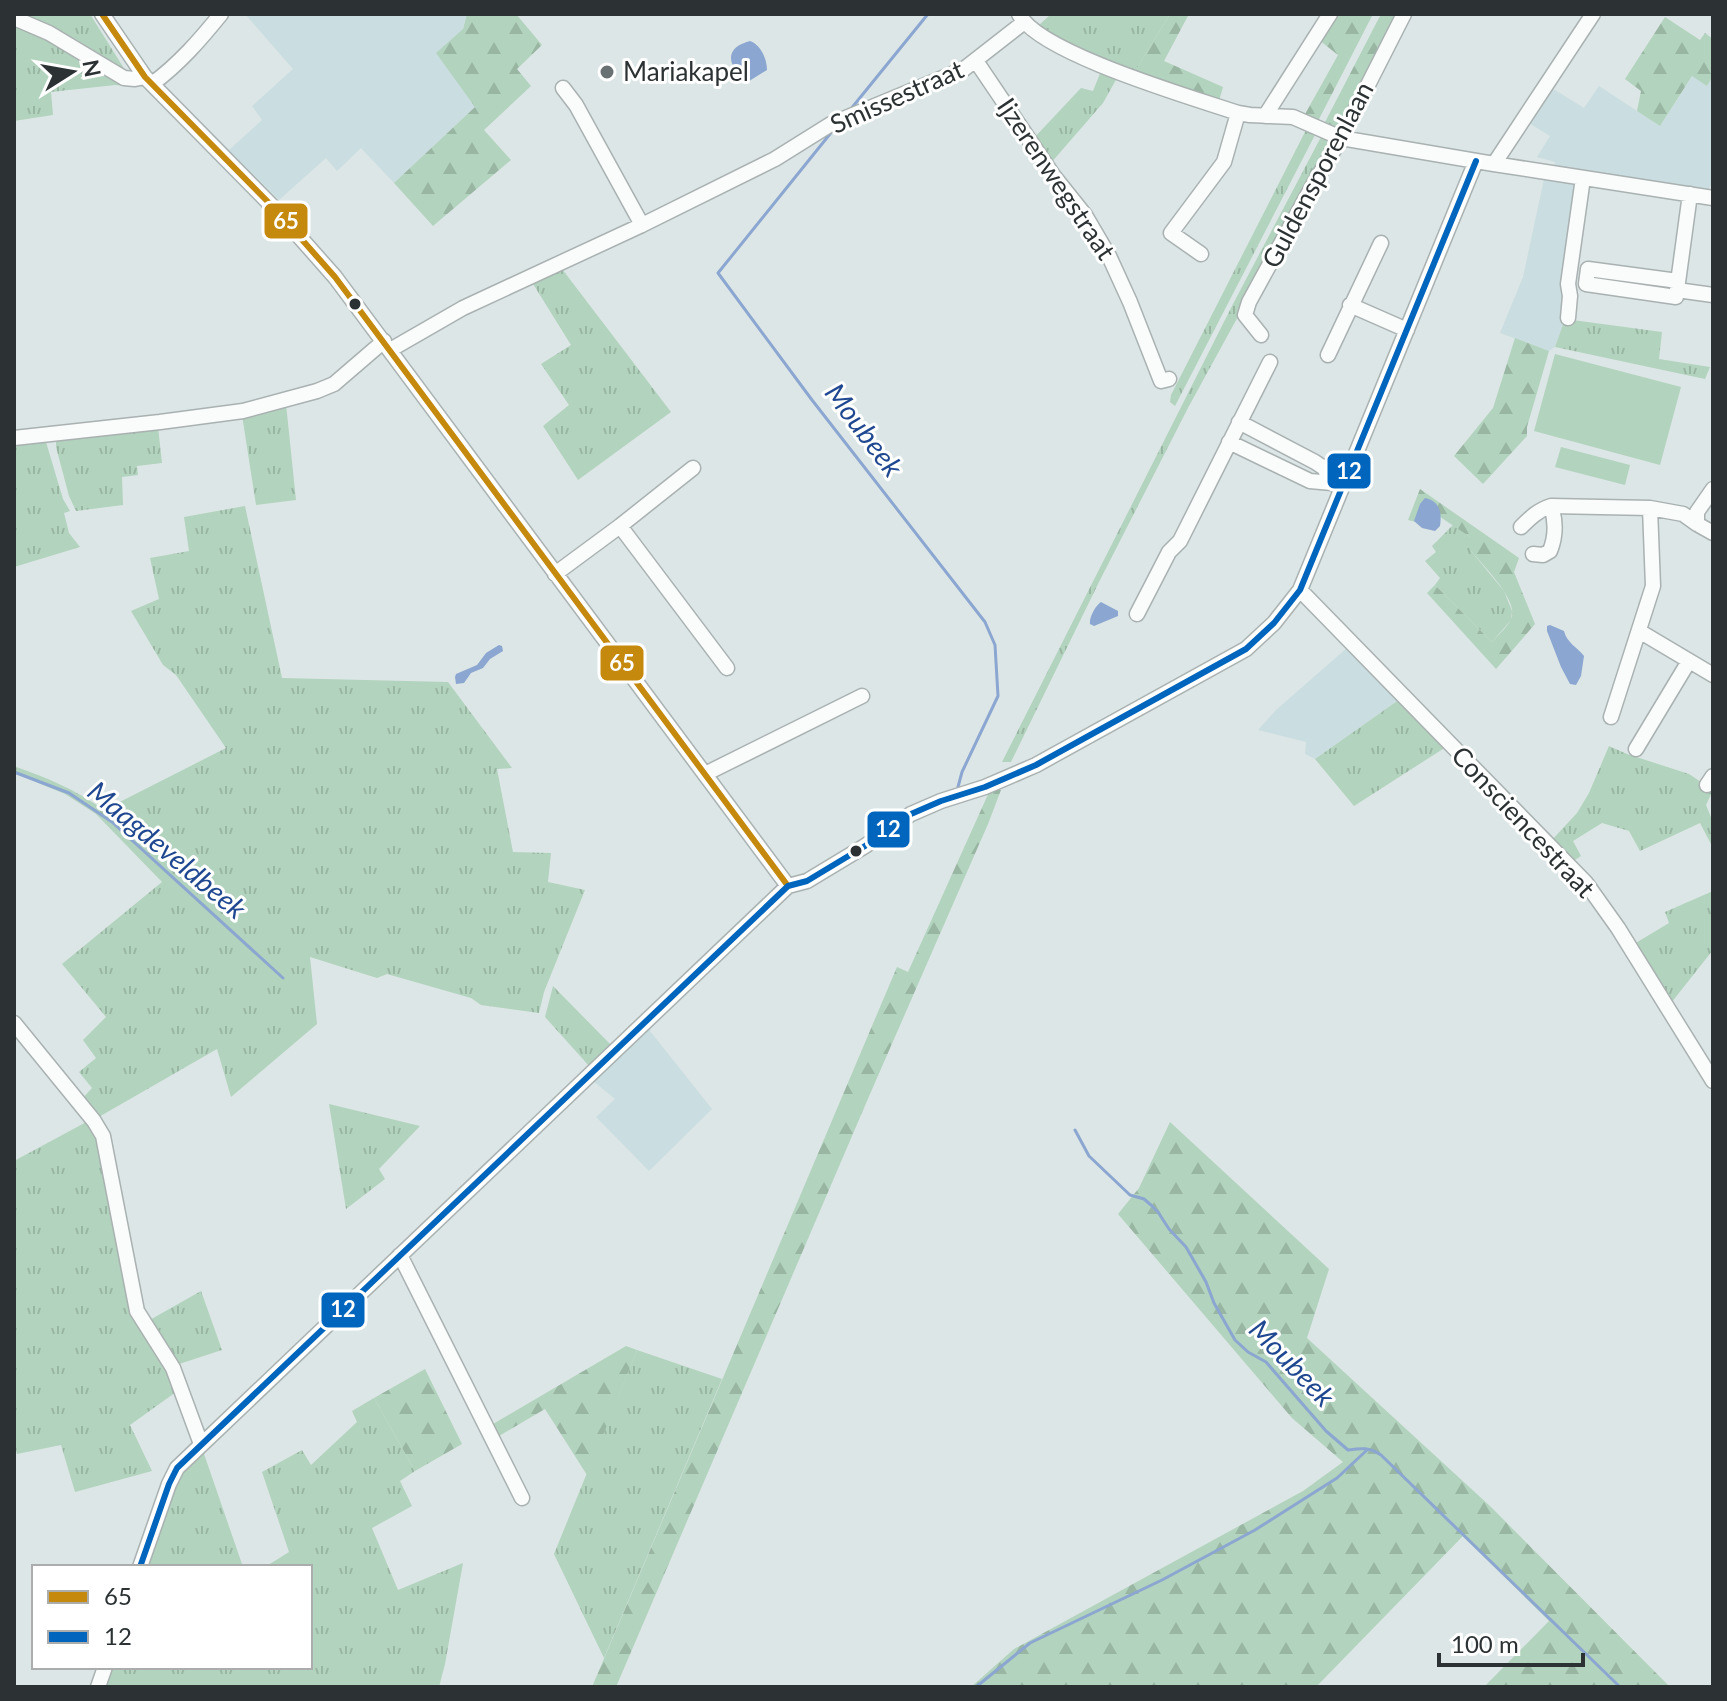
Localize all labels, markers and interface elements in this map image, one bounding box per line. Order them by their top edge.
north arrow [32,32,112,112]
street label: Smissestraat [825,52,969,140]
place label: Mariakapel [623,55,749,87]
text: N [77,57,107,79]
marker: Mariakapel [598,63,616,81]
street label: Guldensporenlaan [1255,76,1380,273]
street label: Ijzerenwegstraat [991,92,1123,266]
line badge: 65 [263,202,309,240]
text: 65 [273,207,299,234]
unlabelled marker [347,296,363,312]
water label: Moubeek [819,376,911,483]
line badge: 12 [1326,452,1372,490]
text: 12 [1336,457,1362,484]
line badge: 65 [599,644,645,682]
text: 65 [609,649,635,676]
street label: Consciencestraat [1445,739,1602,904]
water label: Maagdeveldbeek [82,773,254,926]
line badge: 12 [866,810,911,849]
text: 12 [875,815,901,842]
unlabelled marker [848,843,864,859]
line badge: 12 [320,1291,366,1329]
text: 12 [330,1295,356,1322]
water label: Moubeek [1243,1312,1343,1413]
legend [32,1565,312,1669]
text: 65 [104,1581,132,1610]
scale bar [1439,1617,1583,1667]
text: 12 [104,1621,132,1650]
text: 100 m [1451,1629,1519,1658]

